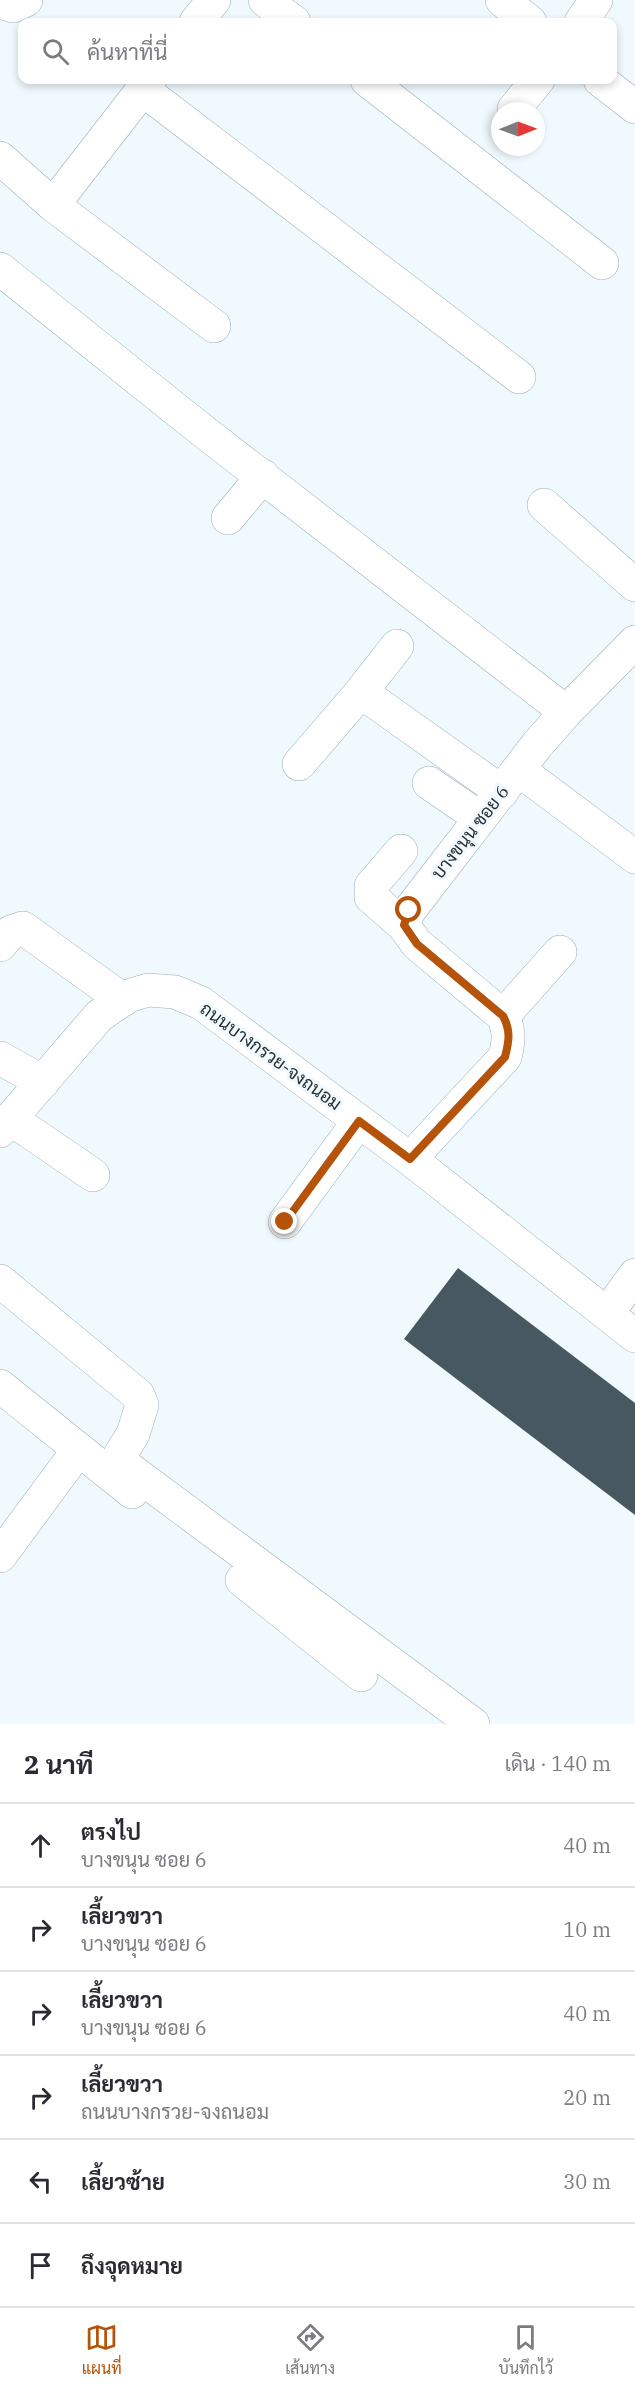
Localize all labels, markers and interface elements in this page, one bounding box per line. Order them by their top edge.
search box [18,18,617,84]
icon: search [39,35,72,68]
text: ค้นหาที่นี่ [87,37,167,66]
north arrow [491,102,545,156]
street label: บางขนุน ซอย 6 [426,780,515,884]
route start [395,896,421,922]
street label: ถนนบางกรวย-จงถนอม [196,997,346,1115]
route end [271,1208,297,1234]
text: 2 นาที [24,1747,93,1781]
text: เดิน · 140 m [505,1750,611,1777]
text: ตรงไป [81,1817,141,1846]
icon: ahead [24,1829,57,1862]
text: 40 m [563,1832,611,1859]
text: บางขนุน ซอย 6 [81,1846,207,1873]
text: เลี้ยวขวา [81,1901,163,1930]
icon: right [24,1913,57,1946]
text: 10 m [563,1916,611,1943]
text: บางขนุน ซอย 6 [81,1930,207,1957]
text: เลี้ยวขวา [81,1985,163,2014]
icon: right [24,1997,57,2030]
text: 40 m [563,2000,611,2027]
text: บางขนุน ซอย 6 [81,2014,207,2041]
text: เลี้ยวขวา [81,2069,163,2098]
icon: right [24,2081,57,2114]
text: 20 m [563,2084,611,2111]
text: ถนนบางกรวย-จงถนอม [81,2098,269,2125]
icon: left [24,2165,57,2198]
text: เลี้ยวซ้าย [81,2167,165,2196]
text: 30 m [563,2168,611,2195]
icon: arrive [24,2249,57,2282]
text: ถึงจุดหมาย [81,2251,183,2280]
tab: แผนที่ [82,2321,122,2378]
tab: เส้นทาง [285,2321,335,2378]
tab: บันทึกไว้ [499,2321,553,2378]

